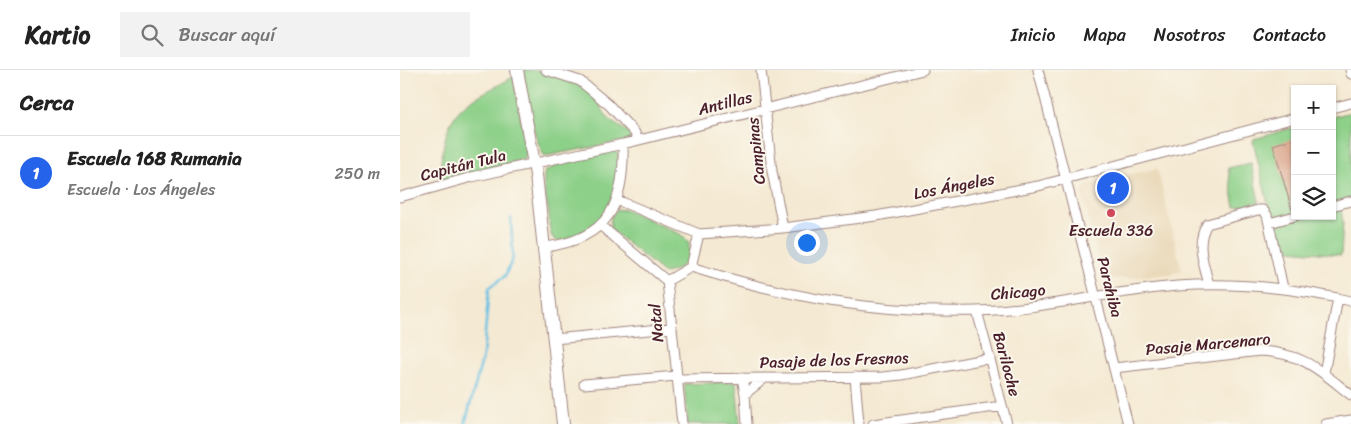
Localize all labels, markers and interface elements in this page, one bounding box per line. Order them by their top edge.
search box [120,12,470,57]
text: Kartio [25,14,90,56]
text: Buscar aquí [178,18,275,51]
text: Inicio [1011,19,1056,51]
text: Mapa [1084,19,1126,51]
text: Nosotros [1154,19,1225,51]
text: Contacto [1253,19,1326,51]
icon: search [138,21,166,49]
street label: Antillas [694,82,756,124]
text: Cerca [20,84,74,122]
map controls [1291,85,1336,220]
button: + [1291,85,1336,130]
street label: Campinas [738,115,774,186]
button: − [1291,130,1336,175]
street label: Capitán Tula [417,140,509,190]
text: Escuela 168 Rumania [67,142,242,175]
text: 1 [33,159,39,188]
text: 250 m [334,159,380,188]
street label: Los Ángeles [911,164,998,208]
pin: 1 [1097,169,1129,207]
text: Escuela · Los Ángeles [67,175,215,204]
button: layers [1291,175,1336,220]
marker: Escuela 336 [1105,207,1117,219]
place label: Escuela 336 [1069,216,1153,245]
your location [794,230,820,256]
street label: Parahiba [1088,254,1132,320]
street label: Chicago [989,275,1047,309]
street label: Natal [640,302,672,344]
street label: Pasaje Marcenaro [1144,324,1272,364]
street label: Bariloche [984,328,1030,400]
street label: Pasaje de los Fresnos [759,343,909,377]

